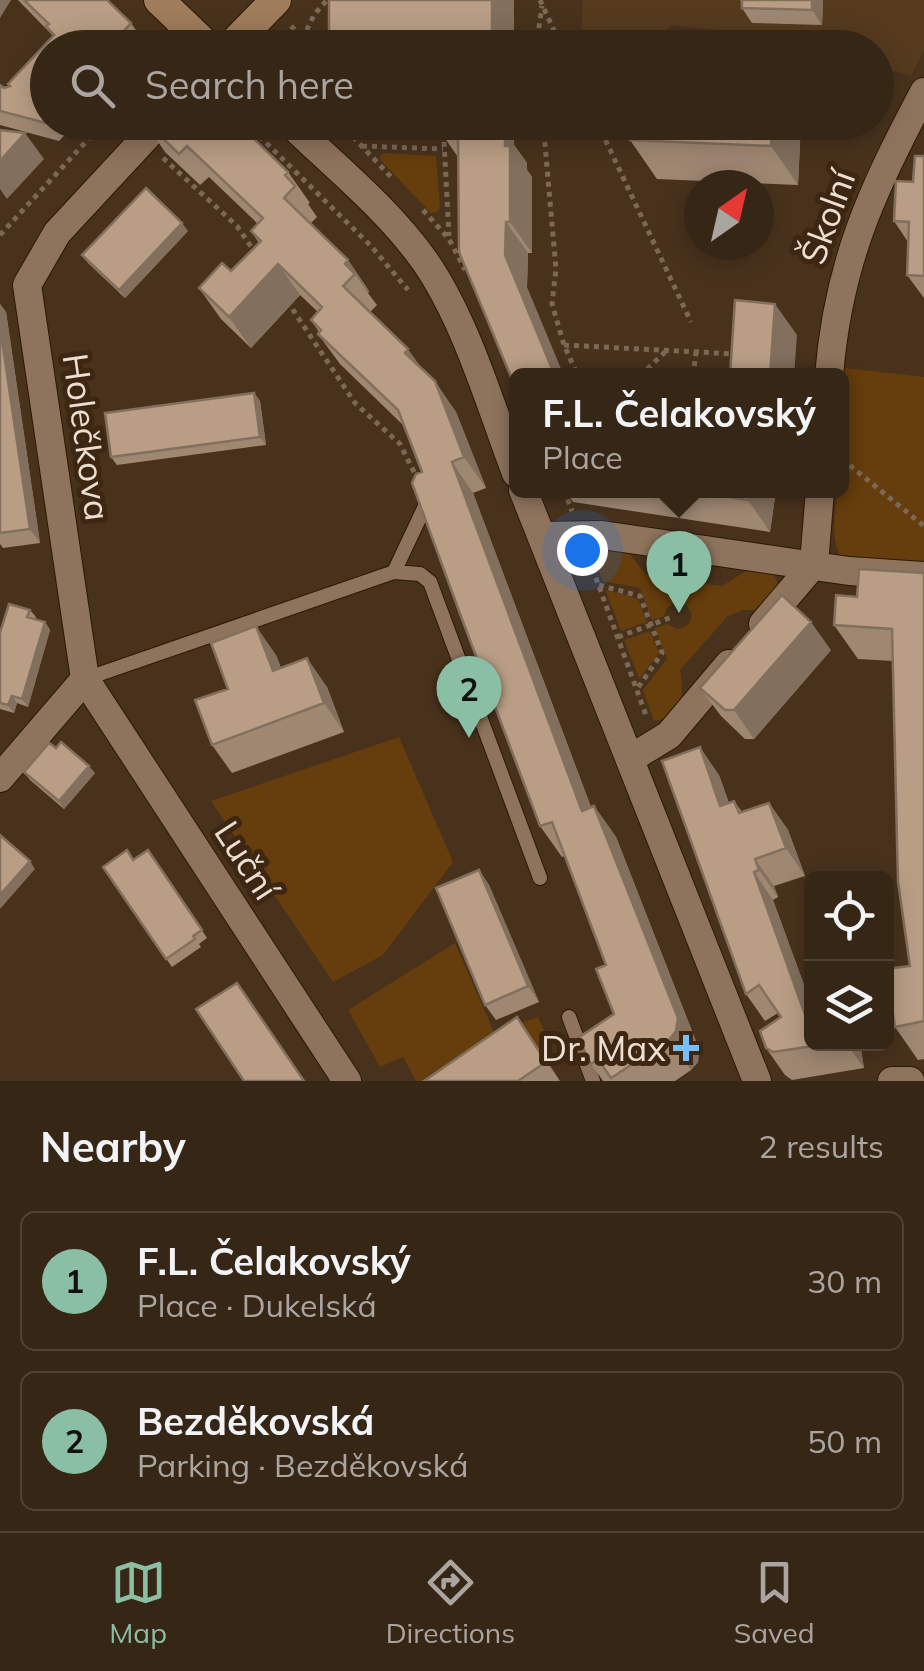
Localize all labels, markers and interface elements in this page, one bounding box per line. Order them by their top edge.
search box [30,30,894,140]
icon: search [65,58,120,113]
text: Search here [145,61,354,109]
street label: Školní [790,163,865,270]
north arrow [684,170,774,260]
street label: Holečkova [54,351,120,523]
popup [509,368,849,498]
text: F.L. Čelakovský [542,389,816,437]
text: Place [542,437,623,477]
your location [557,525,608,576]
pin: 1 [646,530,712,613]
pin: 2 [436,656,502,738]
street label: Luční [205,812,290,909]
map controls [804,871,894,1051]
button: locate [804,871,894,961]
button: layers [804,961,894,1051]
place label: Dr. Max [541,1026,666,1070]
marker: Dr. Max [675,1037,697,1059]
text: Nearby [40,1120,186,1173]
text: 2 results [759,1126,884,1166]
text: F.L. Čelakovský [137,1237,411,1285]
text: 1 [65,1261,84,1301]
text: 30 m [807,1261,882,1301]
text: Place · Dukelská [137,1285,377,1325]
text: Bezděkovská [137,1397,374,1445]
text: 2 [65,1421,84,1461]
text: 50 m [807,1421,882,1461]
text: Parking · Bezděkovská [137,1445,468,1485]
tab: Map [109,1555,167,1650]
tab: Directions [386,1555,515,1650]
tab: Saved [734,1555,815,1650]

